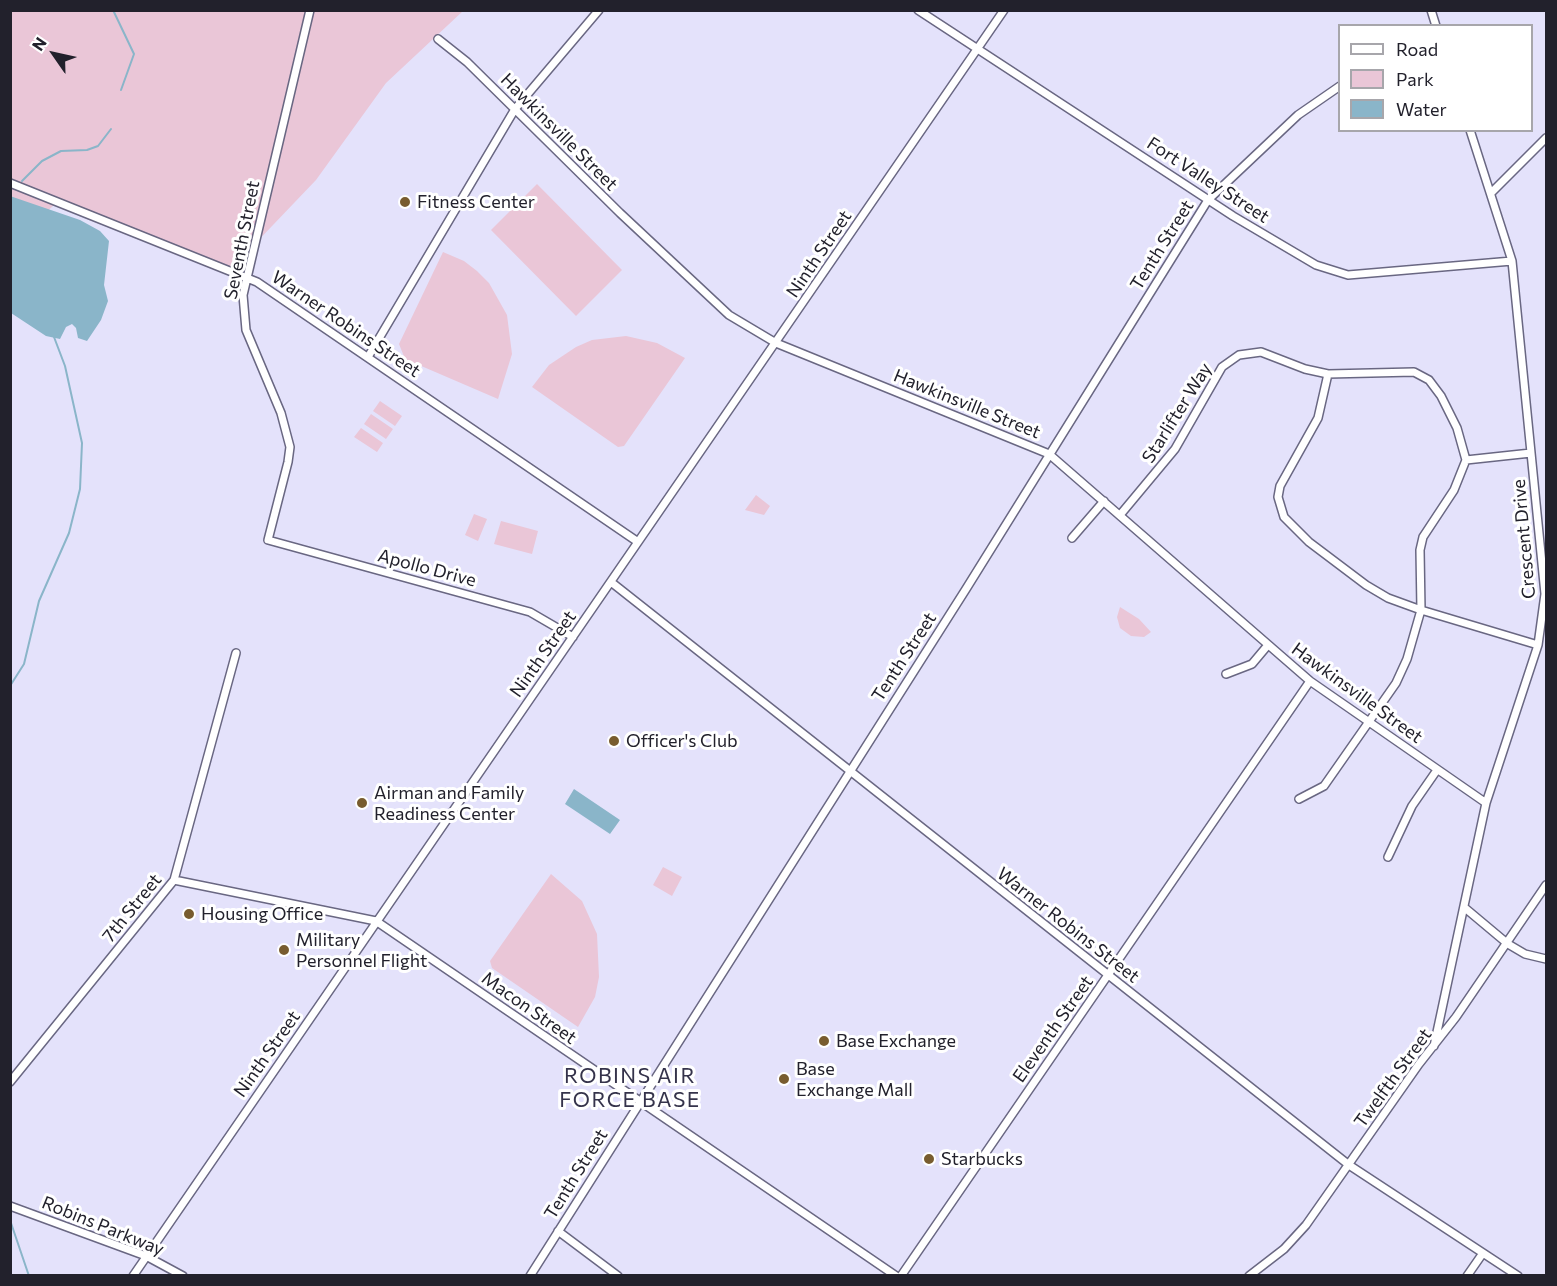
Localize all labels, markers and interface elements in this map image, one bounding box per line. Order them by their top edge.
north arrow [24,24,84,84]
legend [1338,24,1533,132]
text: N [27,33,50,54]
text: Road [1396,38,1438,60]
text: Park [1396,68,1434,90]
street label: Hawkinsville Street [496,69,622,195]
text: Water [1396,98,1447,120]
street label: Fort Valley Street [1143,132,1273,228]
street label: Seventh Street [220,179,264,301]
place label: Fitness Center [417,191,535,213]
marker: Fitness Center [398,195,412,209]
street label: Tenth Street [1126,196,1198,294]
street label: Ninth Street [782,206,856,302]
street label: Warner Robins Street [268,266,424,382]
street label: Starlifter Way [1138,359,1216,467]
street label: Hawkinsville Street [890,365,1044,443]
street label: Crescent Drive [1508,478,1540,600]
street label: Apollo Drive [376,545,478,591]
street label: Ninth Street [505,607,581,701]
street label: Tenth Street [867,608,941,706]
street label: Hawkinsville Street [1287,638,1427,748]
place label: Officer's Club [626,730,738,752]
marker: Officer's Club [607,734,621,748]
place label: Airman and Family Readiness Center [374,782,524,824]
marker: Airman and Family Readiness Center [355,796,369,810]
street label: Warner Robins Street [992,863,1144,987]
street label: 7th Street [98,870,166,946]
place label: Housing Office [201,903,323,925]
marker: Housing Office [182,907,196,921]
place label: Military Personnel Flight [296,929,427,972]
marker: Military Personnel Flight [277,943,291,957]
street label: Macon Street [477,967,581,1049]
street label: Eleventh Street [1008,972,1098,1086]
street label: Ninth Street [229,1007,305,1101]
street label: Twelfth Street [1350,1024,1436,1132]
place label: Base Exchange [836,1030,956,1052]
marker: Base Exchange [817,1034,831,1048]
place label: Base Exchange Mall [796,1058,913,1100]
district label: ROBINS AIR FORCE BASE [559,1063,701,1113]
marker: Base Exchange Mall [777,1072,791,1086]
street label: Tenth Street [540,1125,612,1223]
place label: Starbucks [941,1148,1023,1170]
marker: Starbucks [922,1152,936,1166]
street label: Robins Parkway [39,1192,167,1260]

